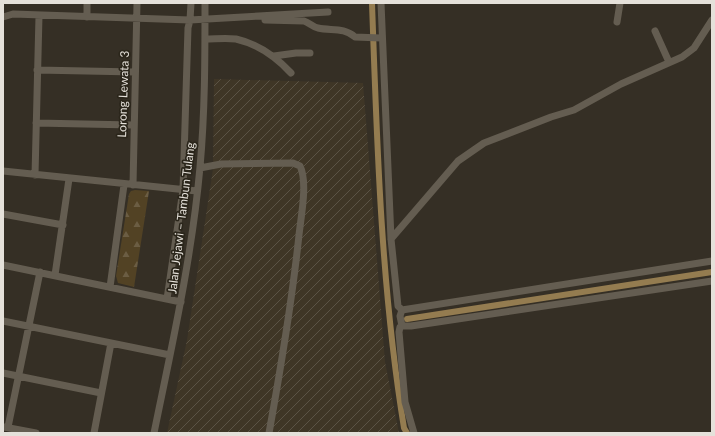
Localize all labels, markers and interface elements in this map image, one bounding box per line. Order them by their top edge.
street label: Lorong Lewata 3 [114,50,132,138]
street label: Jalan Jejawi – Tambun Tulang [164,141,198,295]

